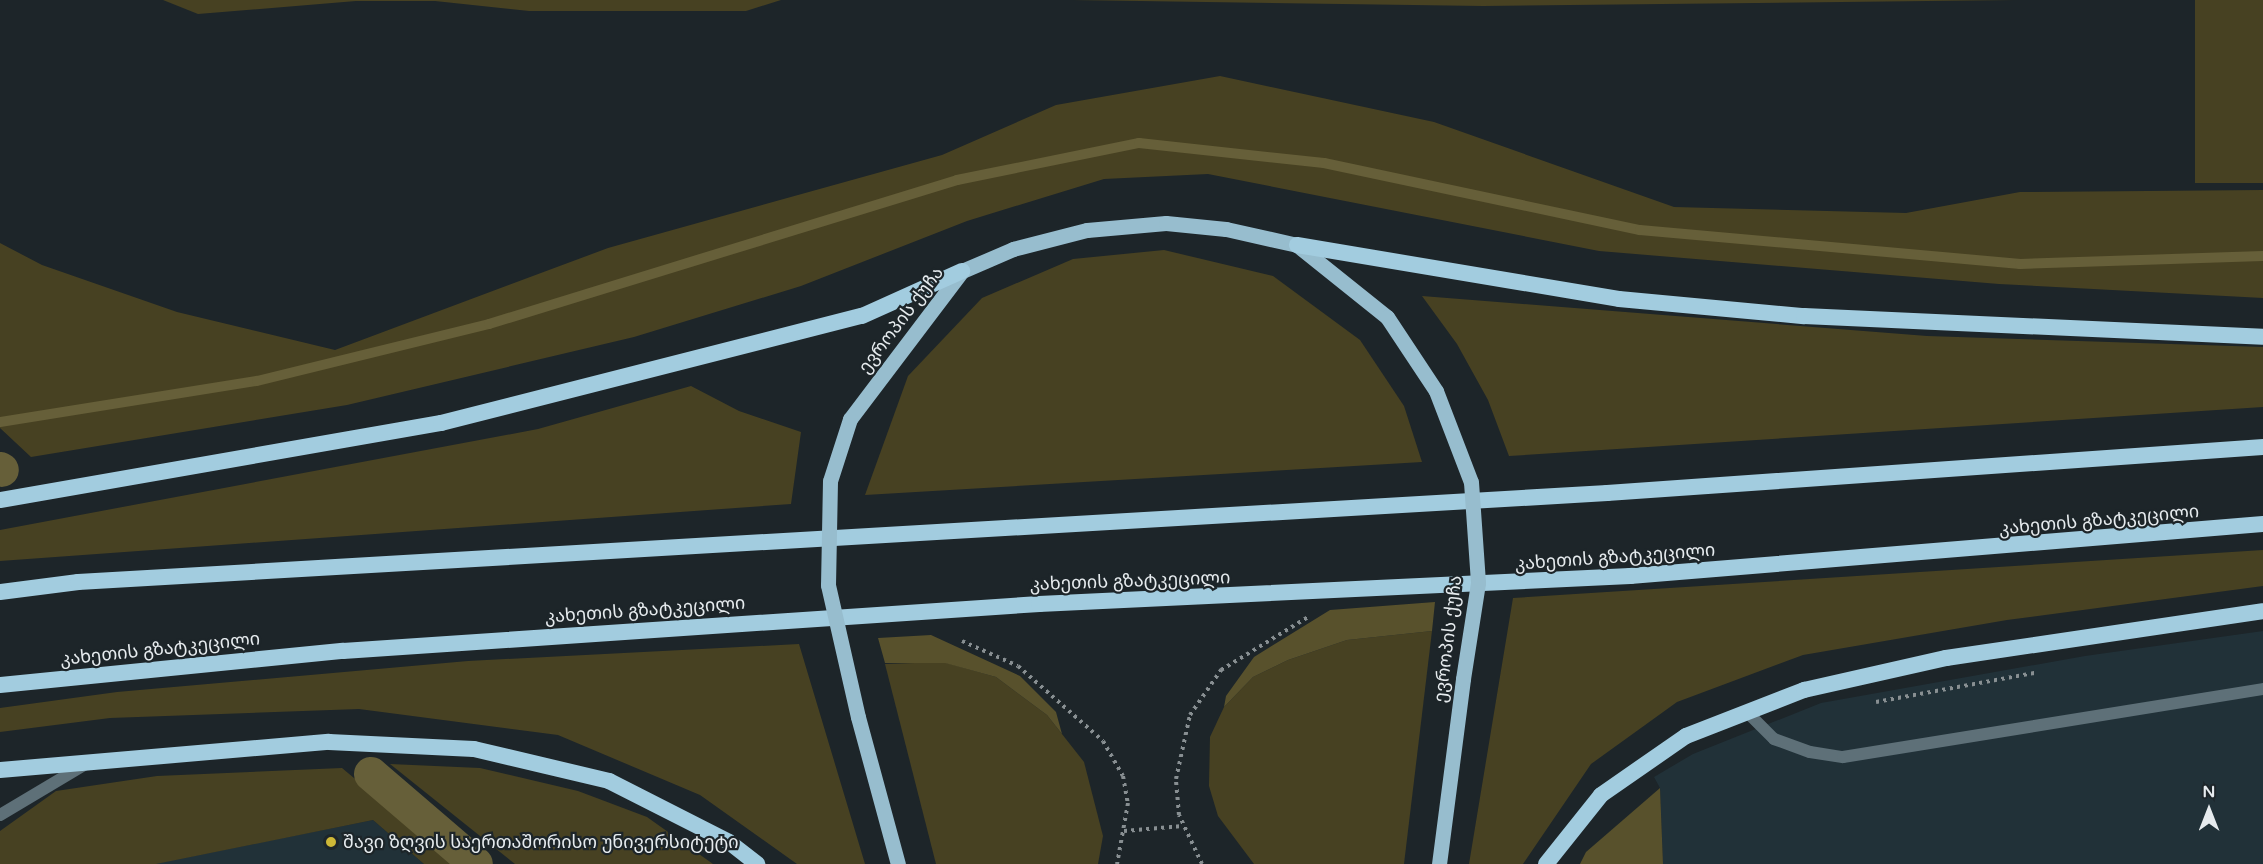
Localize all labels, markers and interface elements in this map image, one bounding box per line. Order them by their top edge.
street label: ევროპის ქუჩა [854,262,948,378]
street label: კახეთის გზატკეცილი [1998,500,2200,540]
street label: კახეთის გზატკეცილი [1514,539,1716,575]
street label: კახეთის გზატკეცილი [1029,567,1231,595]
street label: ევროპის ქუჩა [1429,574,1467,704]
street label: კახეთის გზატკეცილი [544,592,746,628]
street label: კახეთის გზატკეცილი [59,628,261,670]
north arrow [2179,780,2239,840]
text: N [2203,782,2215,802]
place label: შავი ზღვის საერთაშორისო უნივერსიტეტი [343,831,739,853]
marker: შავი ზღვის საერთაშორისო უნივერსიტეტი [324,835,338,849]

